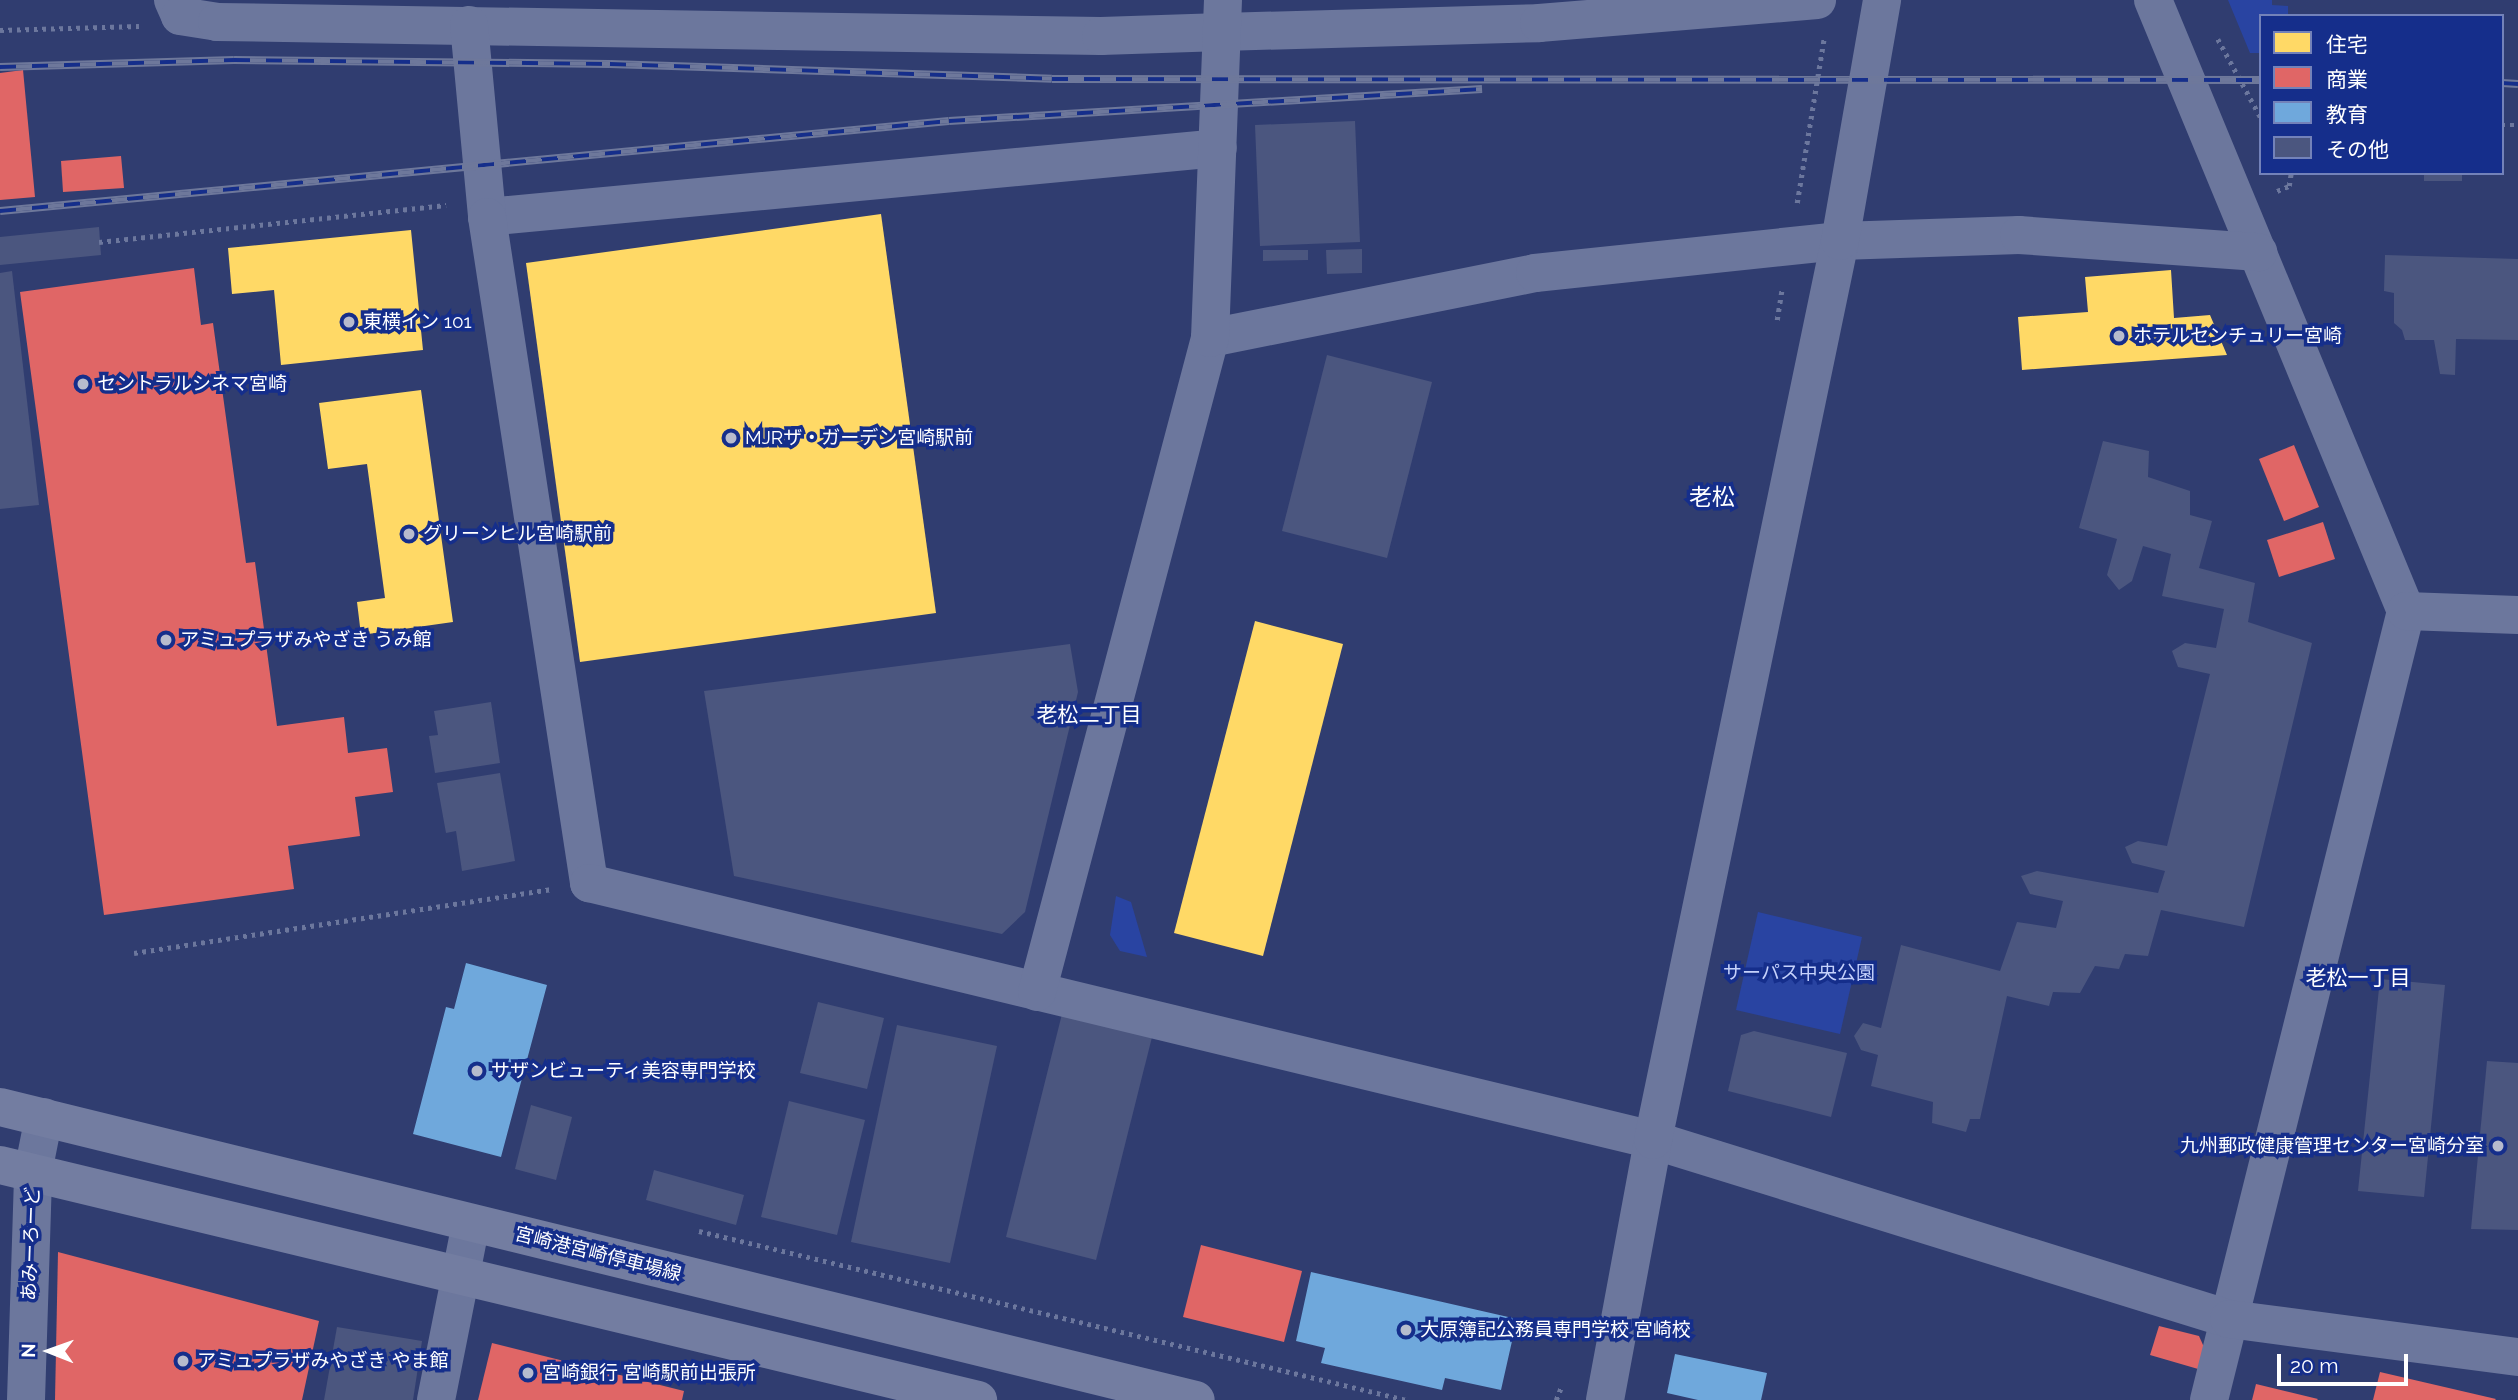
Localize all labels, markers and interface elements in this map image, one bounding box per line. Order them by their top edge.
legend [2259,14,2504,175]
text: 住宅 [2326,32,2368,57]
text: 商業 [2326,67,2368,92]
text: 教育 [2326,102,2368,127]
text: その他 [2326,137,2389,162]
place label: 東横イン 101 [363,311,472,333]
marker: 東横イン 101 [341,314,357,330]
place label: ホテルセンチュリー宮崎 [2133,325,2342,347]
marker: ホテルセンチュリー宮崎 [2111,328,2127,344]
place label: セントラルシネマ宮崎 [97,373,287,395]
marker: セントラルシネマ宮崎 [75,376,91,392]
place label: MJRザ・ガーデン宮崎駅前 [745,427,973,449]
marker: MJRザ・ガーデン宮崎駅前 [723,430,739,446]
district label: 老松 [1689,483,1735,511]
place label: グリーンヒル宮崎駅前 [423,523,613,545]
marker: グリーンヒル宮崎駅前 [401,526,417,542]
place label: アミュプラザみやざき うみ館 [180,629,432,651]
marker: アミュプラザみやざき うみ館 [158,632,174,648]
district label: 老松二丁目 [1037,702,1141,728]
park label: サーパス中央公園 [1723,962,1875,984]
district label: 老松一丁目 [2306,965,2410,991]
place label: サザンビューティ美容専門学校 [491,1060,757,1082]
marker: サザンビューティ美容専門学校 [469,1063,485,1079]
place label: 九州郵政健康管理センター宮崎分室 [2180,1135,2484,1157]
marker: 九州郵政健康管理センター宮崎分室 [2490,1138,2506,1154]
street label: あみーろーど [18,1187,44,1301]
street label: 宮崎港宮崎停車場線 [512,1222,684,1286]
north arrow [14,1316,84,1386]
place label: 大原簿記公務員専門学校 宮崎校 [1420,1319,1691,1341]
marker: 大原簿記公務員専門学校 宮崎校 [1398,1322,1414,1338]
scale bar [2280,1340,2411,1384]
text: N [17,1343,39,1358]
place label: アミュプラザみやざき やま館 [197,1350,449,1372]
marker: アミュプラザみやざき やま館 [175,1353,191,1369]
text: 20 m [2290,1353,2338,1378]
place label: 宮崎銀行 宮崎駅前出張所 [542,1362,756,1384]
marker: 宮崎銀行 宮崎駅前出張所 [520,1365,536,1381]

